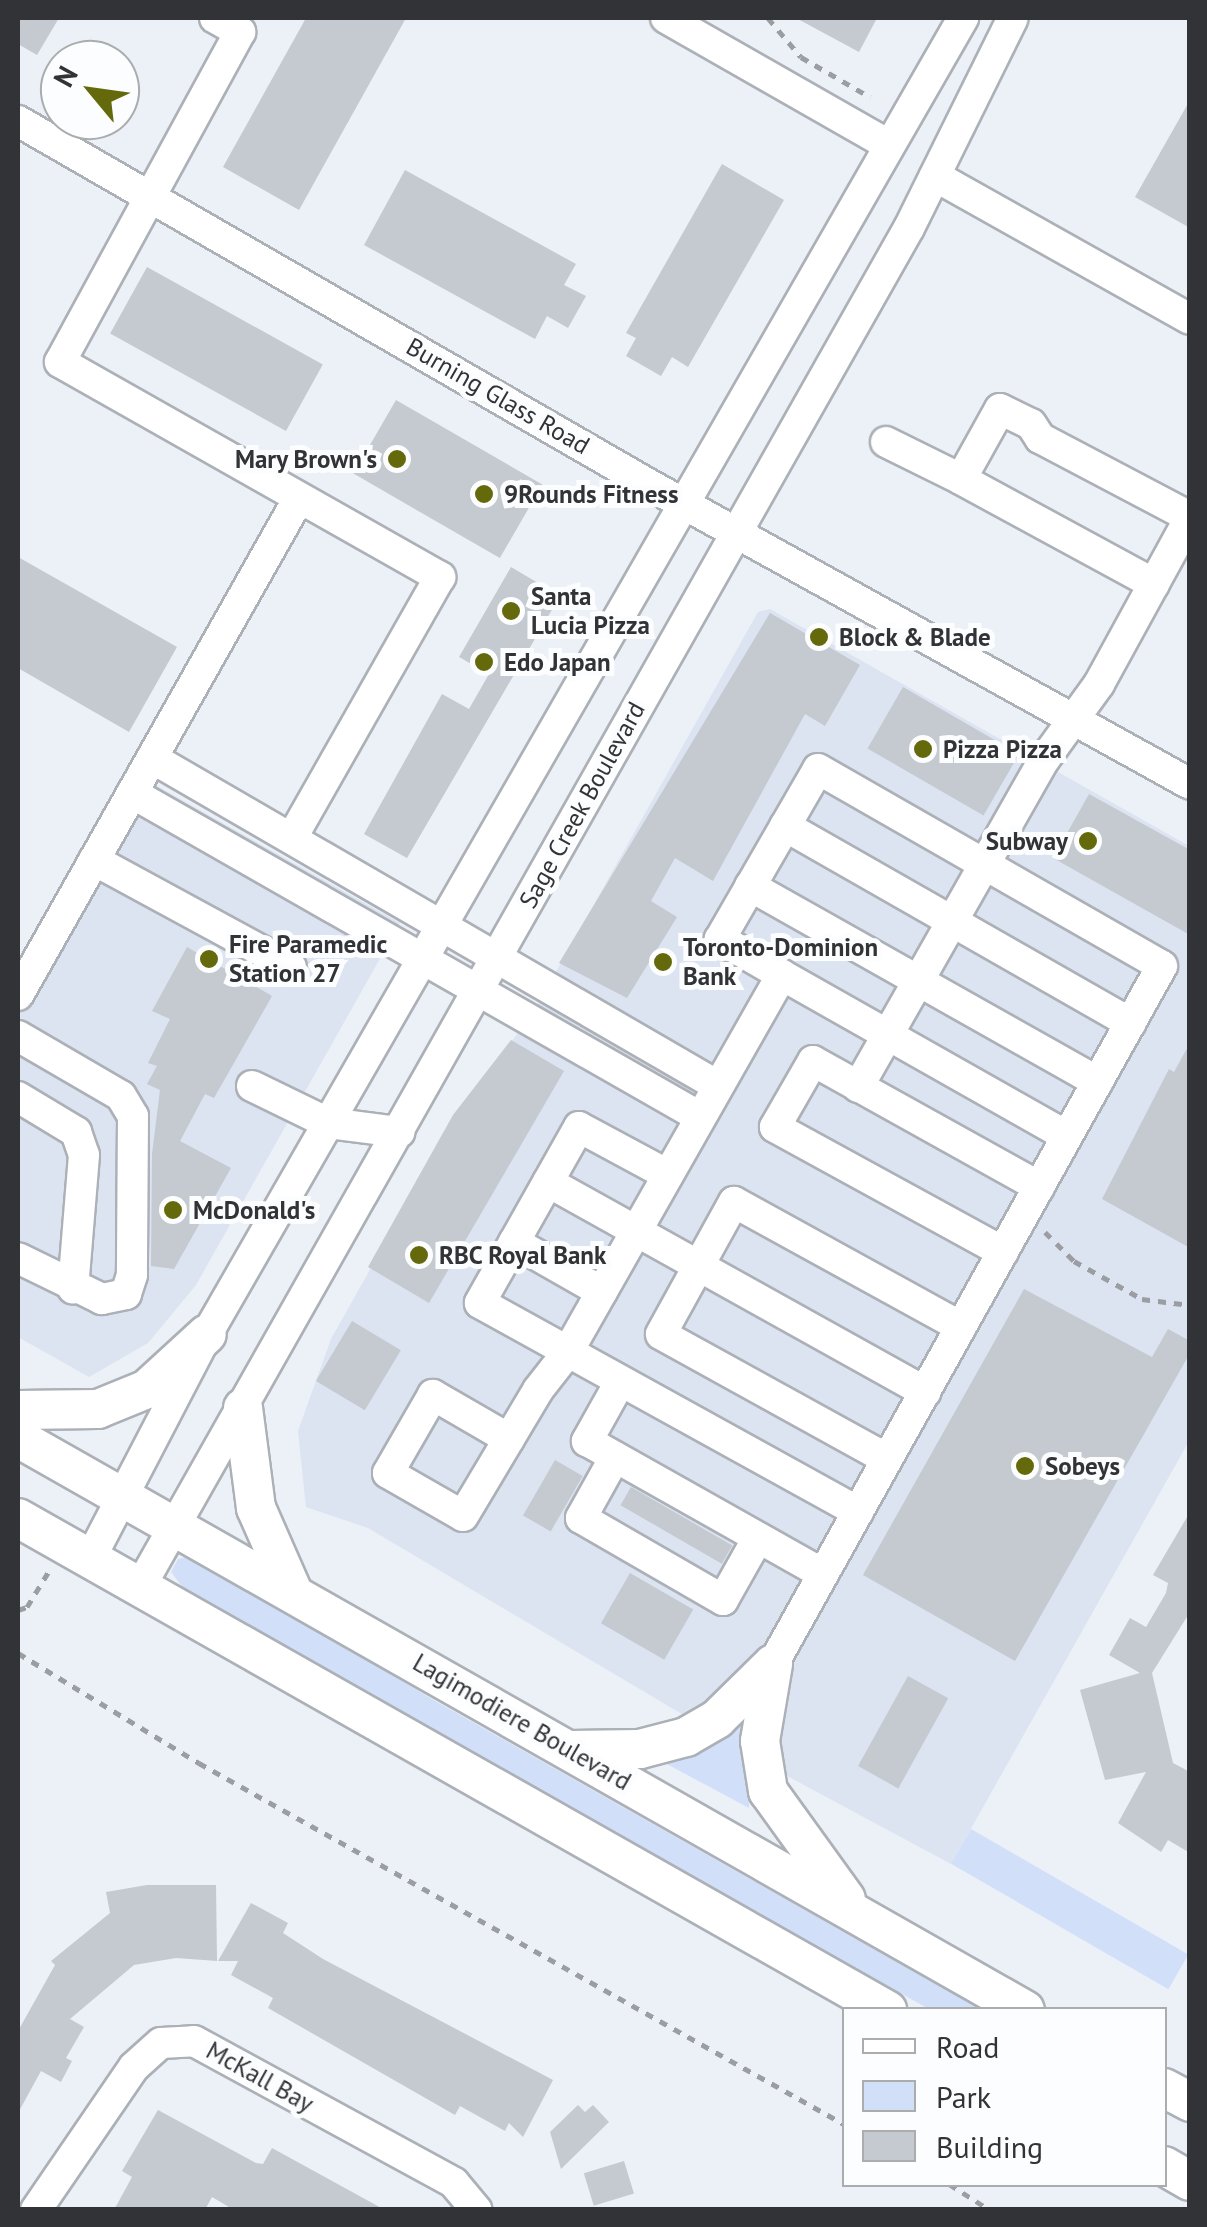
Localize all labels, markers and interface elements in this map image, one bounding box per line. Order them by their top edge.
north arrow [40,40,140,140]
text: N [44,59,86,93]
street label: Burning Glass Road [401,331,595,461]
place label: Mary Brown's [234,444,377,474]
marker: Mary Brown's [386,448,408,470]
place label: 9Rounds Fitness [504,479,678,509]
marker: 9Rounds Fitness [473,483,495,505]
place label: Santa Lucia Pizza [531,582,650,641]
marker: Santa Lucia Pizza [500,600,522,622]
place label: Block & Blade [839,622,991,652]
marker: Block & Blade [808,626,830,648]
place label: Edo Japan [504,647,611,677]
marker: Edo Japan [473,651,495,673]
street label: Sage Creek Boulevard [513,696,651,914]
place label: Pizza Pizza [943,734,1062,764]
marker: Pizza Pizza [912,738,934,760]
place label: Subway [986,826,1068,856]
marker: Subway [1077,830,1099,852]
place label: Fire Paramedic Station 27 [229,930,387,989]
place label: Toronto-Dominion Bank [683,933,878,992]
marker: Fire Paramedic Station 27 [198,948,220,970]
marker: Toronto-Dominion Bank [652,951,674,973]
place label: McDonald's [193,1195,315,1225]
marker: McDonald's [162,1199,184,1221]
place label: RBC Royal Bank [439,1240,607,1270]
marker: RBC Royal Bank [408,1244,430,1266]
place label: Sobeys [1045,1451,1120,1481]
marker: Sobeys [1014,1455,1036,1477]
street label: Lagimodiere Boulevard [408,1647,636,1797]
legend [842,2007,1167,2187]
text: Road [936,2027,1000,2066]
street label: McKall Bay [201,2035,319,2119]
text: Park [936,2077,991,2116]
text: Building [936,2127,1043,2166]

